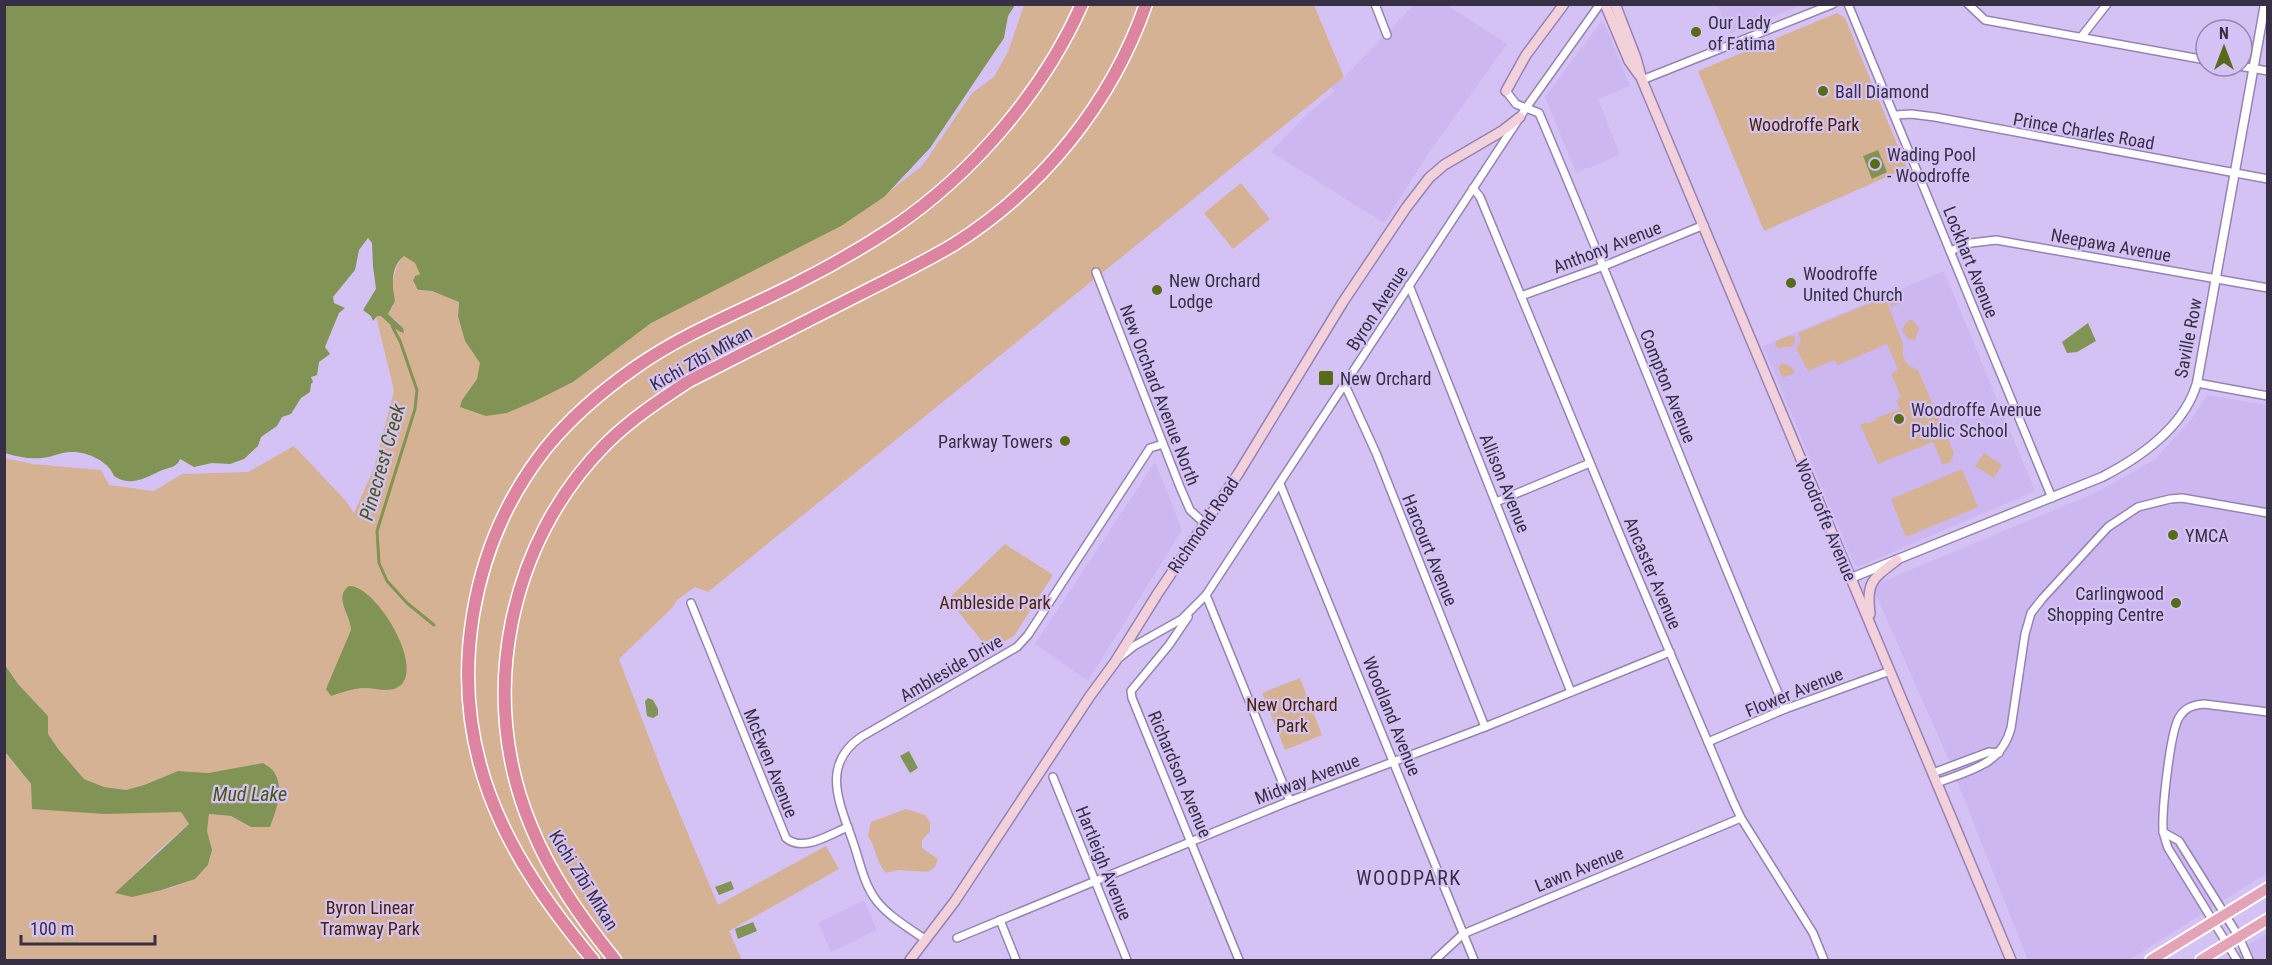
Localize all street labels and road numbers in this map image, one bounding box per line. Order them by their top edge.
street label: Prince Charles Road [2012,108,2156,154]
street label: Lockhart Avenue [1939,203,2003,321]
street label: Anthony Avenue [1550,217,1664,277]
street label: Neepawa Avenue [2049,224,2173,266]
street label: Byron Avenue [1342,262,1412,354]
street label: Saville Row [2170,296,2206,380]
street label: New Orchard Avenue North [1116,302,1204,488]
street label: Kichi Zībī Mīkan [646,321,756,395]
street label: Compton Avenue [1636,326,1700,446]
street label: Allison Avenue [1476,431,1534,535]
street label: Woodroffe Avenue [1791,456,1861,584]
street label: Richmond Road [1163,473,1243,577]
street label: Harcourt Avenue [1398,491,1462,609]
street label: Ancaster Avenue [1620,514,1686,632]
street label: Ambleside Drive [896,630,1006,706]
street label: Woodland Avenue [1359,653,1425,779]
street label: Flower Avenue [1742,663,1846,721]
street label: McEwen Avenue [740,706,802,820]
street label: Richardson Avenue [1144,708,1216,840]
street label: Midway Avenue [1252,749,1362,809]
street label: Hartleigh Avenue [1072,803,1136,923]
street label: Kichi Zībī Mīkan [545,826,623,934]
street label: Lawn Avenue [1532,842,1626,896]

